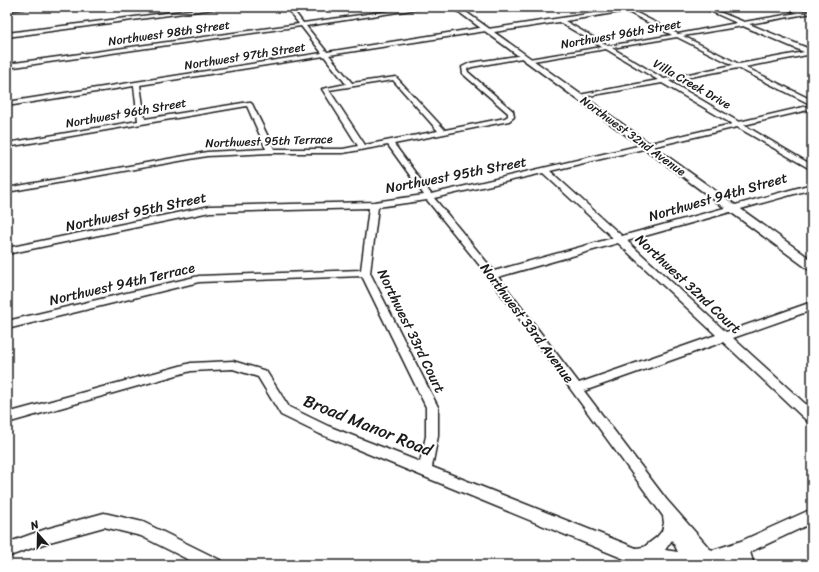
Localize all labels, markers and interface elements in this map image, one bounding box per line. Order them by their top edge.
street label: Northwest 96th Street [559,13,683,55]
street label: Northwest 98th Street [107,14,231,52]
street label: Northwest 97th Street [183,36,307,76]
street label: Villa Creek Drive [649,53,735,115]
street label: Northwest 32nd Avenue [575,90,691,182]
street label: Northwest 96th Street [64,92,188,134]
street label: Northwest 95th Terrace [205,128,333,154]
street label: Northwest 95th Street [383,149,529,201]
street label: Northwest 94th Street [645,165,791,229]
street label: Northwest 95th Street [63,185,209,239]
street label: Northwest 32nd Court [629,228,747,340]
street label: Northwest 94th Terrace [47,255,198,313]
street label: Northwest 33rd Avenue [473,257,581,389]
street label: Northwest 33rd Court [370,264,452,398]
street label: Broad Manor Road [299,385,438,465]
north arrow [18,514,58,554]
text: N [27,515,42,536]

